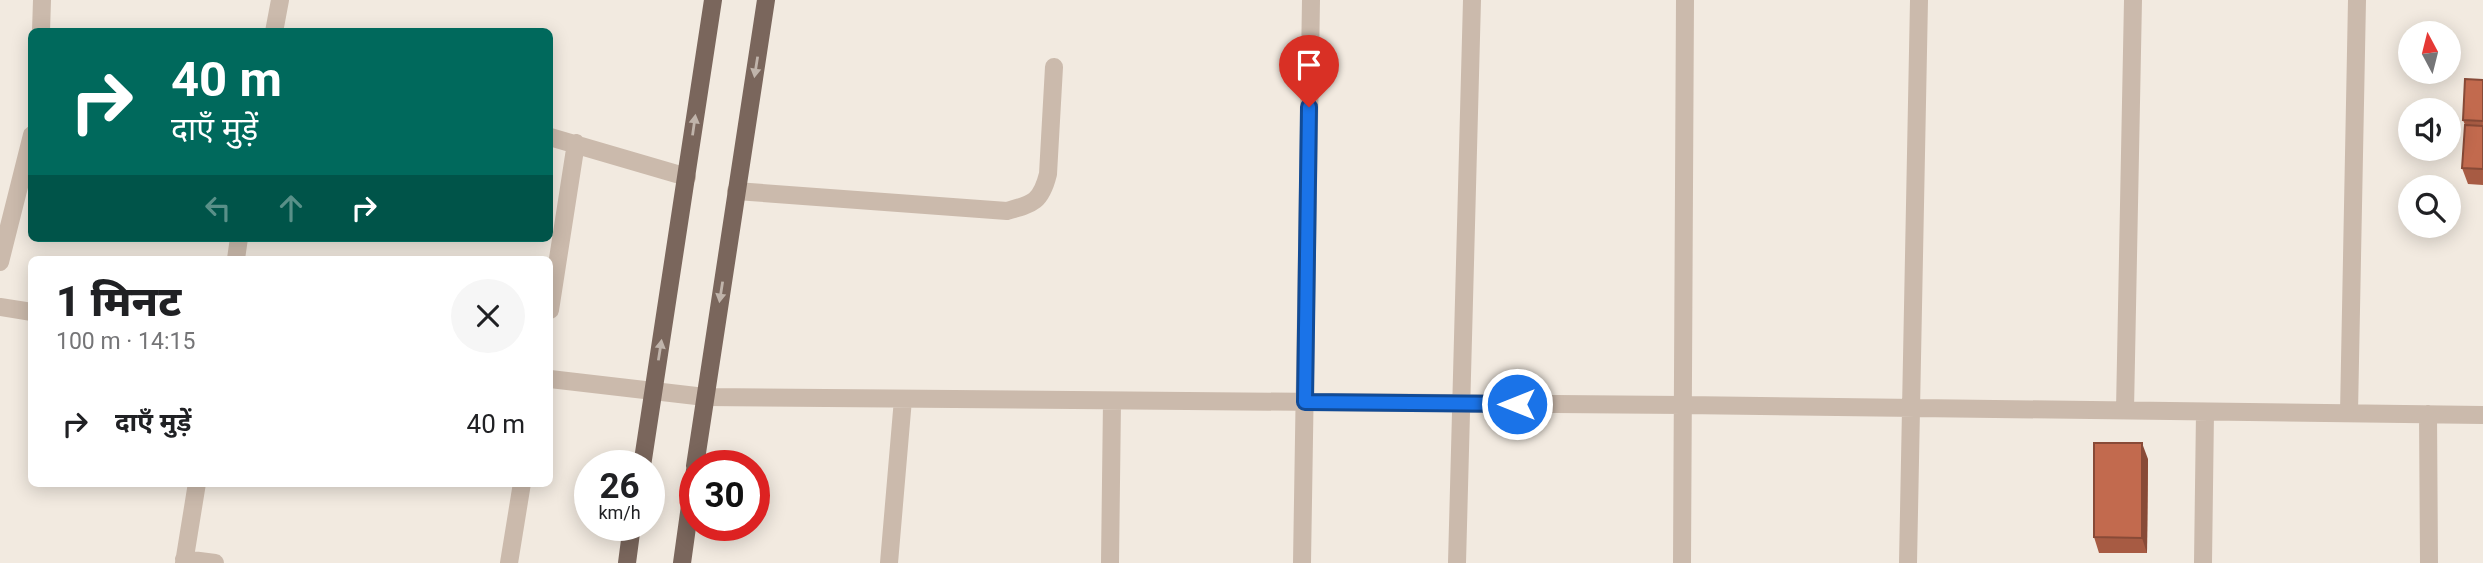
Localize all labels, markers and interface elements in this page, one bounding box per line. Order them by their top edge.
north arrow [2398,21,2460,84]
map controls [2398,21,2461,238]
pin [1279,35,1339,107]
icon: arrive [1290,46,1328,84]
text: 40 m [171,51,282,108]
icon: right [56,56,147,147]
one-way arrow [750,57,761,79]
button: sound [2398,98,2461,161]
text: दाएँ मुड़ें [171,110,258,148]
one-way arrow [689,114,700,136]
button: search [2398,175,2461,238]
icon: left [199,189,237,227]
icon: ahead [272,189,310,227]
icon: right [345,189,383,227]
text: 1 मिनट [56,277,181,326]
button: close [451,279,525,353]
one-way arrow [715,281,726,303]
text: 100 m · 14:15 [56,328,195,355]
one-way arrow [655,339,666,361]
position arrow [1480,367,1554,441]
icon: right [56,405,94,443]
text: दाएँ मुड़ें [115,407,191,437]
text: 40 m [467,409,525,439]
speed limit sign: 30 [679,450,770,541]
text: 26 [599,466,640,507]
text: km/h [598,502,641,523]

